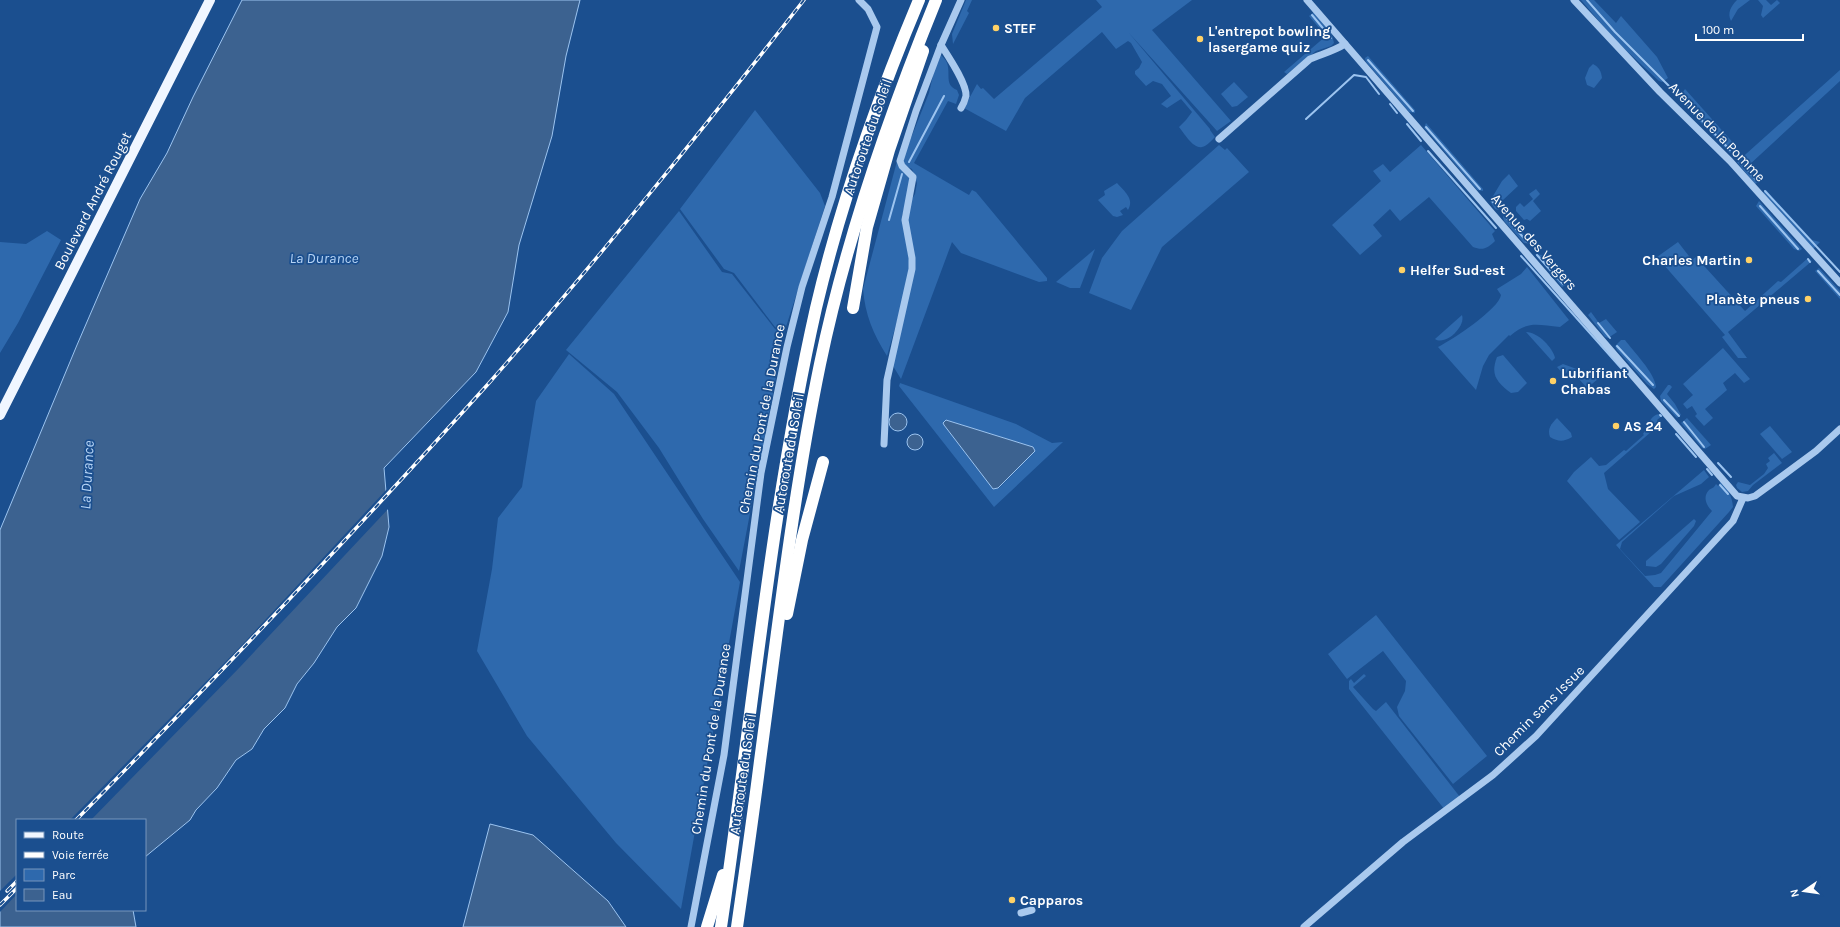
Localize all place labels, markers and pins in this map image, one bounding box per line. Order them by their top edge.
place label: STEF [1004,20,1037,37]
marker: STEF [991,23,1001,33]
place label: L'entrepot bowling lasergame quiz [1208,23,1330,56]
marker: L'entrepot bowling lasergame quiz [1195,34,1205,44]
place label: Charles Martin [1642,252,1741,269]
marker: Charles Martin [1744,255,1754,265]
place label: Helfer Sud-est [1410,262,1505,279]
marker: Helfer Sud-est [1397,265,1407,275]
place label: Planète pneus [1706,291,1800,308]
marker: Planète pneus [1803,294,1813,304]
place label: Lubrifiant Chabas [1561,365,1628,398]
marker: Lubrifiant Chabas [1548,376,1558,386]
place label: AS 24 [1624,418,1663,435]
marker: AS 24 [1611,421,1621,431]
place label: Capparos [1020,892,1083,909]
marker: Capparos [1007,895,1017,905]

